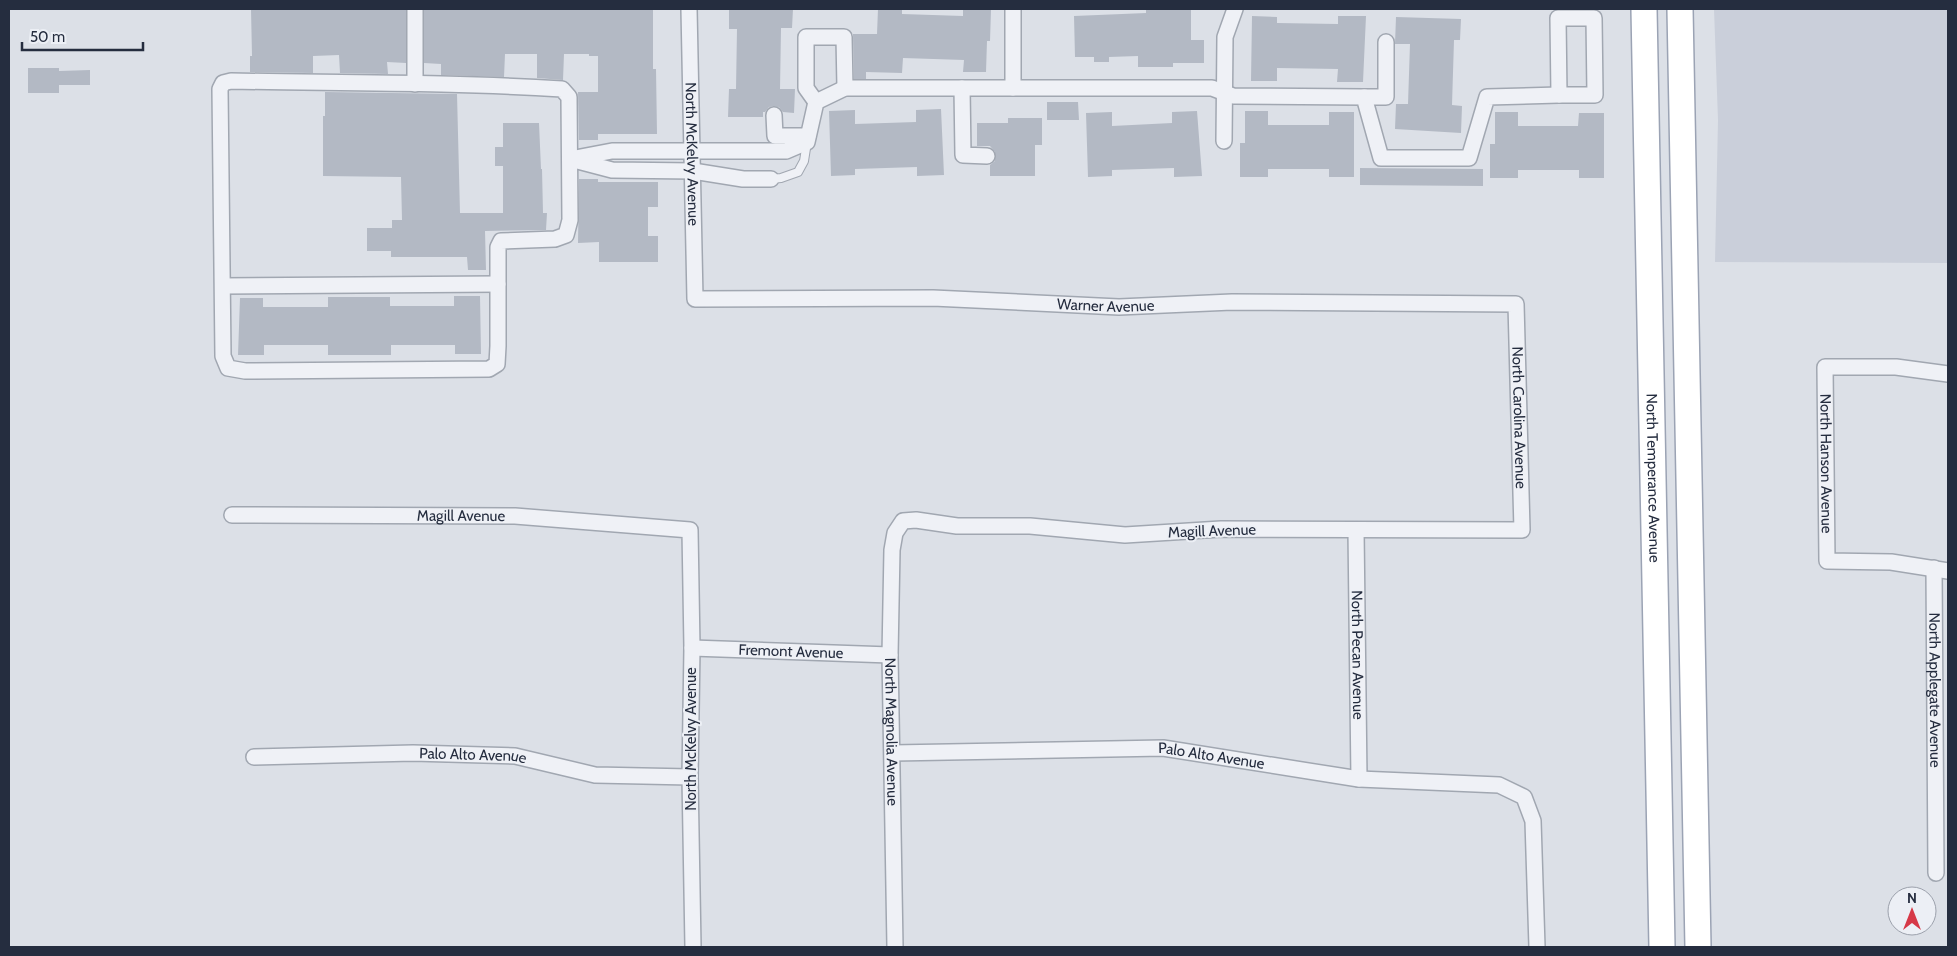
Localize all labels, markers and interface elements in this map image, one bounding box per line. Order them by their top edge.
scale bar [22,20,144,52]
text: 50 m [30,28,65,46]
street label: North McKelvy Avenue [682,82,702,226]
street label: Warner Avenue [1057,295,1155,316]
street label: North Carolina Avenue [1508,346,1530,489]
street label: North Temperance Avenue [1642,393,1664,563]
street label: North Hanson Avenue [1816,394,1836,534]
street label: Magill Avenue [417,507,506,525]
street label: Magill Avenue [1168,520,1257,542]
street label: North Pecan Avenue [1348,590,1367,720]
street label: North Applegate Avenue [1925,612,1944,768]
street label: Fremont Avenue [738,641,844,662]
street label: North Magnolia Avenue [881,657,902,806]
street label: North McKelvy Avenue [682,667,700,811]
street label: Palo Alto Avenue [1158,739,1266,773]
street label: Palo Alto Avenue [419,744,529,768]
north arrow [1887,886,1937,936]
text: N [1907,889,1917,907]

